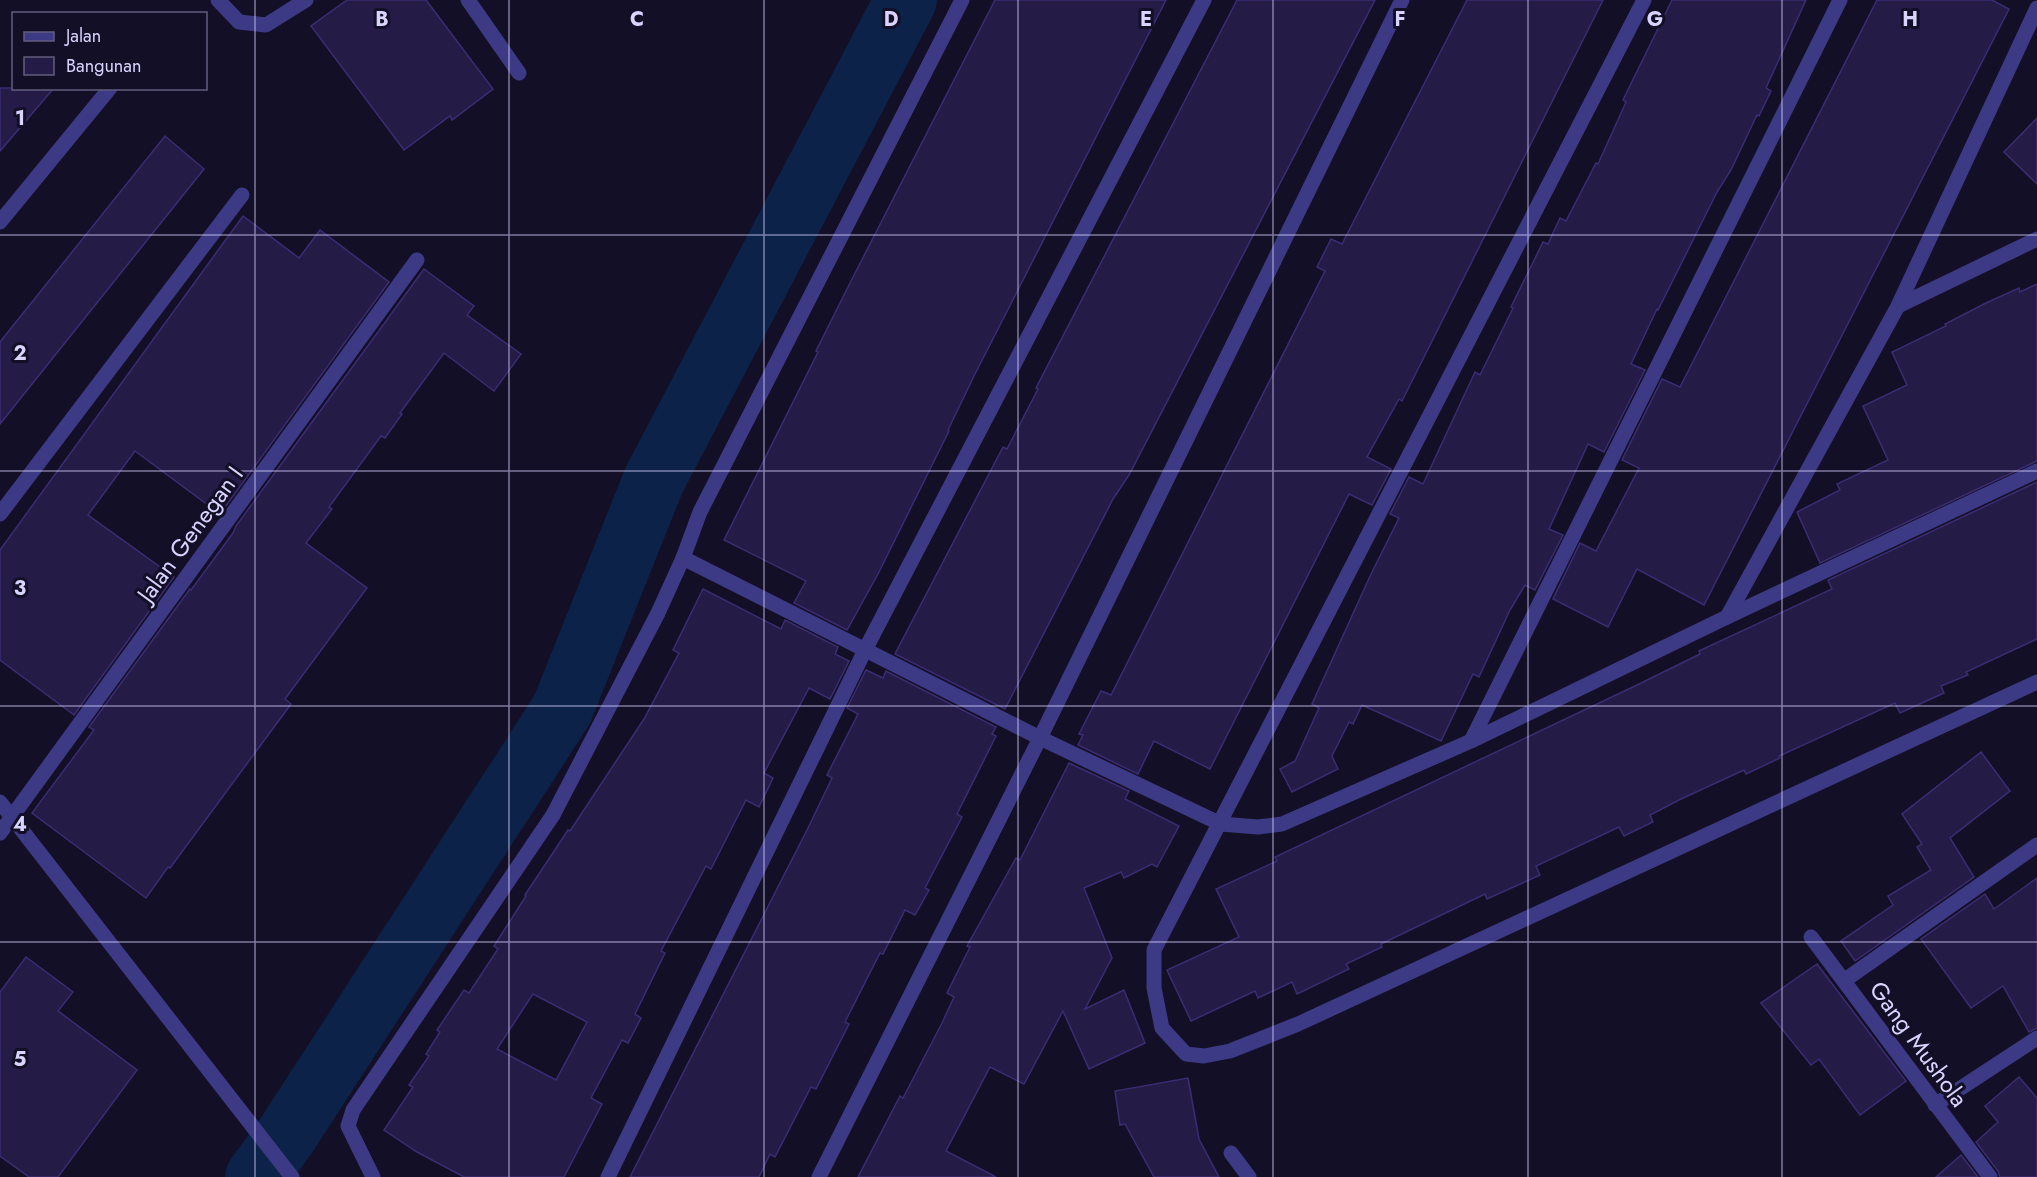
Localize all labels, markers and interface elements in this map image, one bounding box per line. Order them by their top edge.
text: B [375,5,389,34]
text: C [630,5,644,34]
text: D [884,5,898,34]
text: E [1140,5,1152,34]
text: F [1394,5,1406,34]
text: G [1647,5,1663,34]
text: H [1902,5,1918,34]
legend [12,12,207,90]
text: Jalan [64,23,101,49]
text: Bangunan [66,53,141,79]
text: 1 [15,104,25,133]
text: 2 [13,339,27,368]
street label: Jalan Genegan I [127,459,251,612]
text: 3 [14,574,26,603]
text: 4 [13,810,27,839]
street label: Gang Mushola [1861,974,1977,1114]
text: 5 [14,1045,27,1074]

